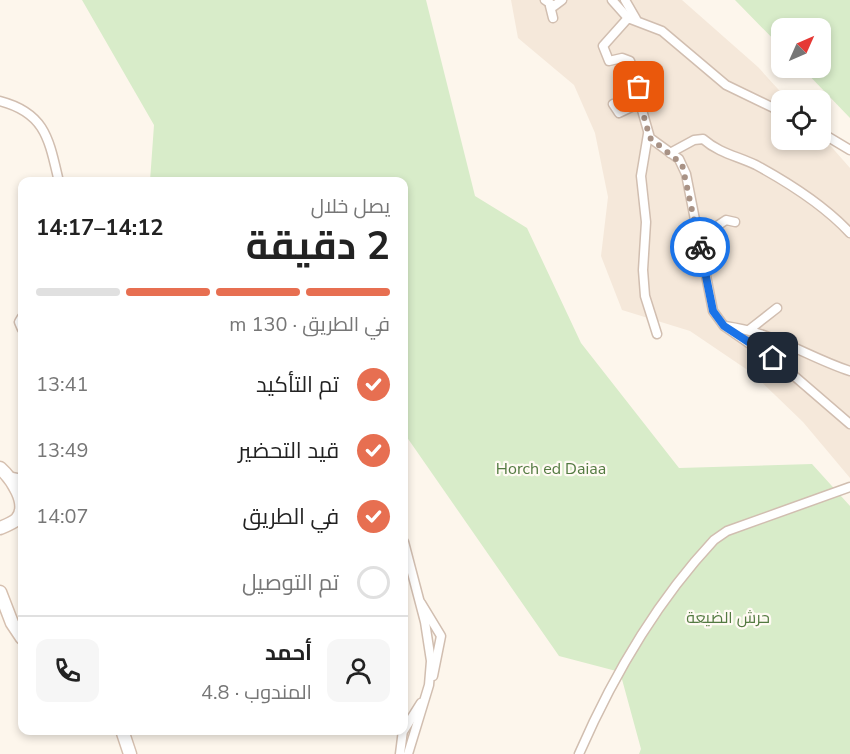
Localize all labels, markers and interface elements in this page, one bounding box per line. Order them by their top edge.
north arrow [771,18,831,78]
map controls [771,18,831,150]
pin [613,61,664,112]
icon: bag [622,70,655,103]
button: locate [771,90,831,150]
text: يصل خلال [311,193,390,220]
text: 14:12–14:17 [36,213,164,243]
courier [670,217,730,277]
text: 2 دقيقة [246,220,390,273]
icon: bike [684,231,717,264]
text: في الطريق · 130 m [229,311,390,338]
pin [747,332,798,383]
icon: home [756,341,789,374]
icon: check [357,368,390,401]
text: تم التأكيد [256,370,339,400]
text: 13:41 [36,371,89,398]
icon: check [357,434,390,467]
text: قيد التحضير [238,436,339,466]
text: 13:49 [36,437,89,464]
park label: Horch ed Daiaa [496,458,606,480]
icon: check [357,500,390,533]
text: في الطريق [243,502,339,532]
text: 14:07 [36,503,89,530]
text: تم التوصيل [242,568,339,598]
park label: حرش الضيعة [686,607,770,629]
text: أحمد [265,638,312,668]
button: phone [36,639,99,702]
button: person [327,639,390,702]
text: المندوب · 4.8 [201,679,312,706]

